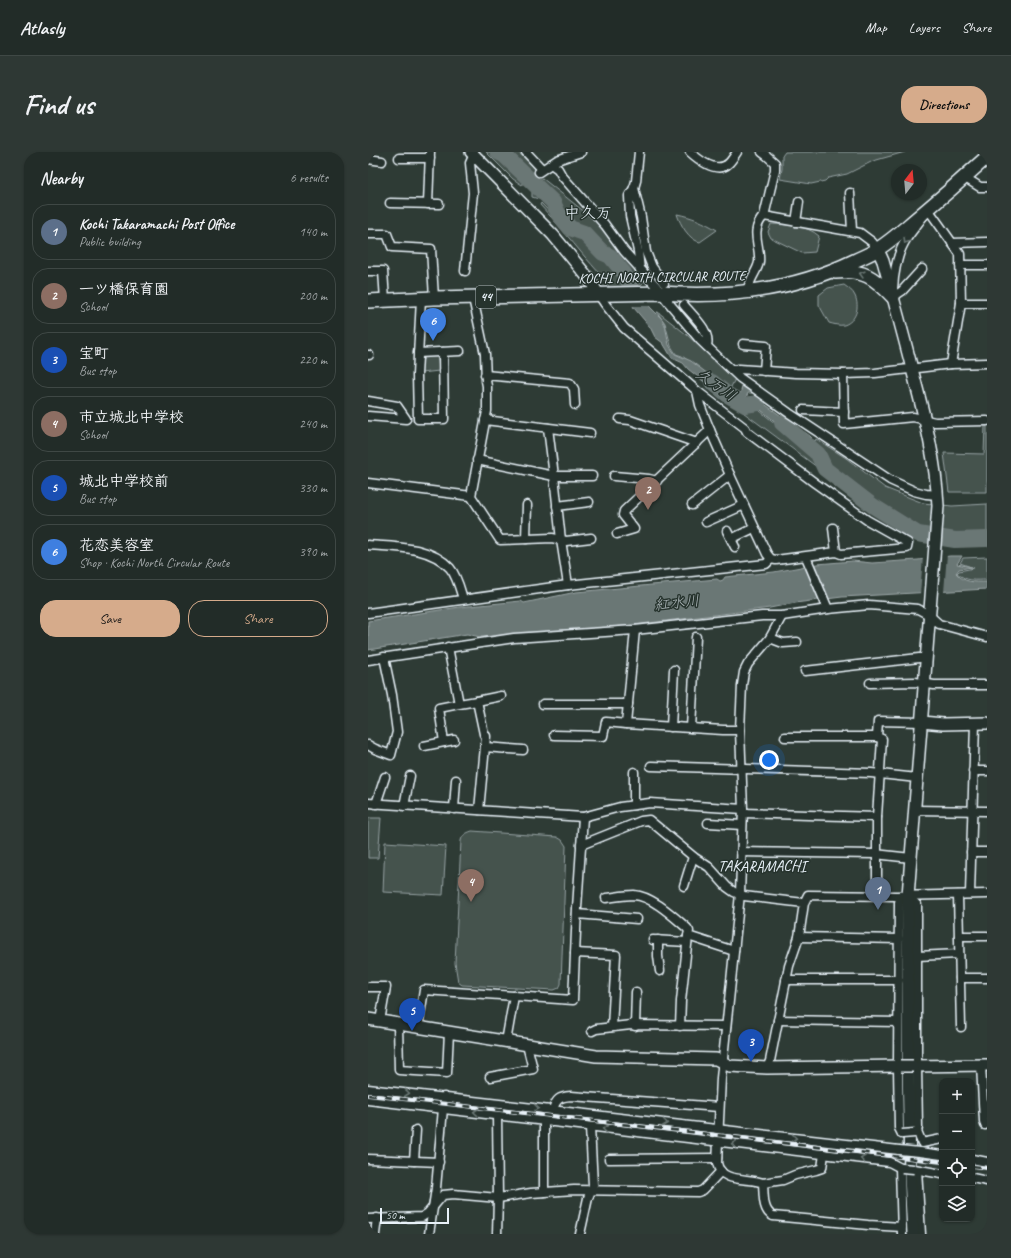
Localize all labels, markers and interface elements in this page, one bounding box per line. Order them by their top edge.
text: Atlasly [20,16,64,40]
text: Map [865,19,887,36]
text: Layers [909,19,940,36]
text: Share [962,19,991,36]
button: Directions [901,86,987,123]
text: Find us [24,87,94,122]
north arrow [891,164,927,200]
text: Nearby [40,168,83,189]
text: 6 results [290,170,328,186]
district label: 中久万 [564,203,612,223]
text: Kochi Takaramachi Post Office [79,215,234,234]
text: 1 [51,224,57,240]
text: 140 m [299,224,327,240]
text: Public building [79,234,141,250]
one-way arrow [903,237,910,244]
street label: KOCHI NORTH CIRCULAR ROUTE [578,267,748,287]
one-way arrow [859,270,866,279]
text: 一ツ橋保育園 [79,280,169,299]
road number: 44 [476,286,496,308]
text: 2 [51,288,57,304]
text: 200 m [299,288,327,304]
text: School [79,299,107,315]
pin: 6 [420,308,446,341]
text: 宝町 [79,344,109,363]
text: 3 [51,352,57,368]
text: 220 m [299,352,327,368]
text: Bus stop [79,363,116,379]
water label: 久万川 [692,364,740,406]
text: 市立城北中学校 [79,408,184,427]
text: 4 [51,416,57,432]
text: 240 m [299,416,327,432]
text: School [79,427,107,443]
text: 城北中学校前 [79,472,169,491]
pin: 2 [635,477,661,510]
text: 5 [51,480,57,496]
text: 330 m [299,480,327,496]
text: Bus stop [79,491,116,507]
text: 花恋美容室 [79,536,154,555]
text: 6 [51,544,57,560]
text: 390 m [299,544,327,560]
text: Shop · Kochi North Circular Route [79,555,229,571]
water label: 紅水川 [654,591,700,615]
button: Save [40,600,180,637]
button: Share [188,600,328,637]
your location [759,750,779,770]
district label: TAKARAMACHI [718,856,810,876]
pin: 4 [458,869,484,902]
pin: 1 [865,877,891,910]
pin: 5 [399,998,425,1031]
pin: 3 [738,1029,764,1062]
map controls [939,1078,975,1222]
button: + [939,1078,975,1114]
one-way arrow [404,1088,410,1097]
one-way arrow [533,1103,539,1112]
one-way arrow [473,1108,479,1117]
button: − [939,1114,975,1150]
one-way arrow [662,1119,668,1128]
one-way arrow [602,1125,608,1134]
one-way arrow [791,1133,797,1142]
one-way arrow [731,1139,737,1148]
button: locate [939,1150,975,1186]
one-way arrow [860,1155,866,1164]
button: layers [939,1186,975,1222]
scale bar [380,1206,449,1225]
text: 50 m [386,1208,405,1222]

